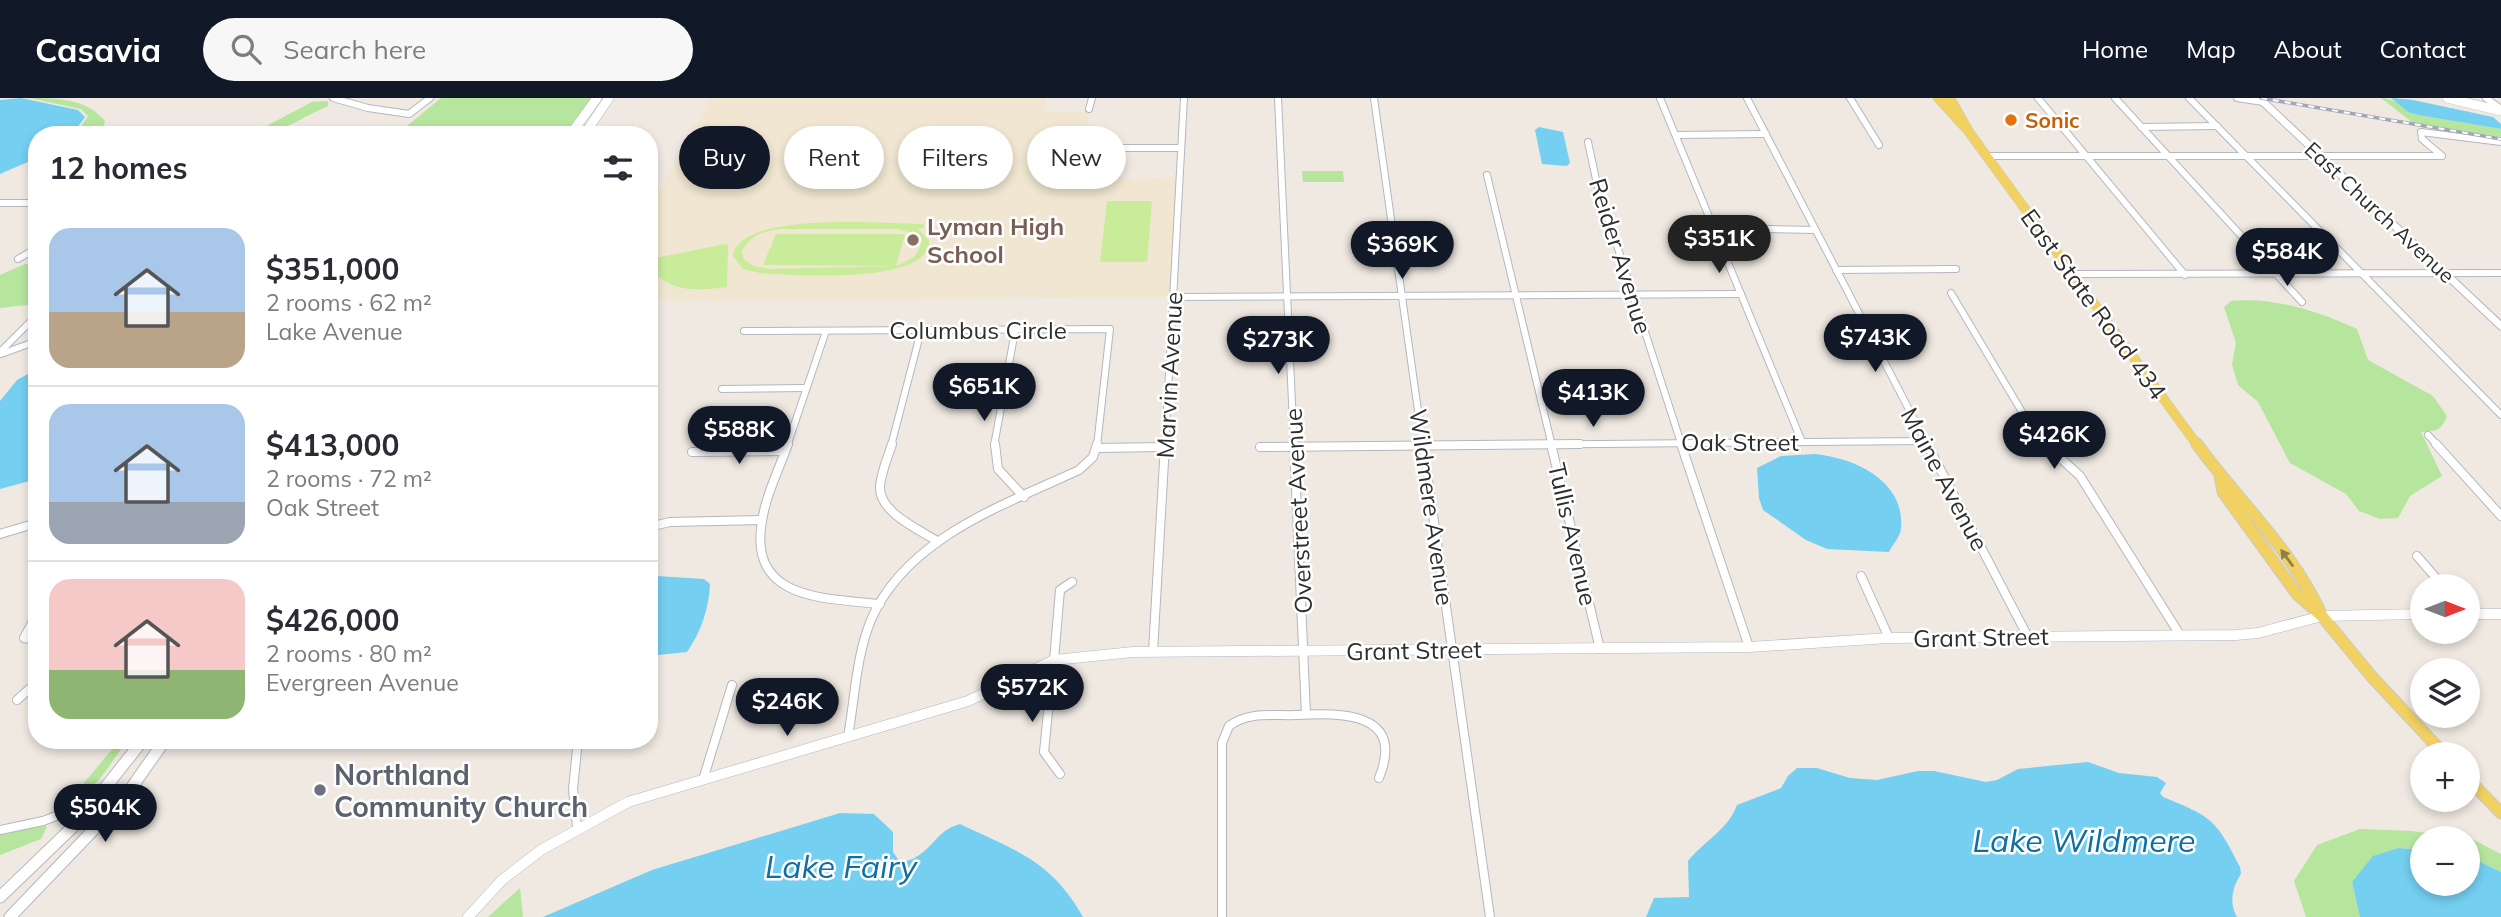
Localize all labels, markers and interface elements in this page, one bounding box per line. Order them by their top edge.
search box [203,18,693,81]
text: Casavia [35,29,161,70]
icon: search [227,30,265,68]
text: Search here [283,33,426,66]
text: Home [2082,34,2148,64]
text: Map [2186,34,2236,64]
text: About [2274,34,2342,64]
text: Contact [2380,34,2466,64]
place label: Sonic [2025,107,2080,133]
marker: Sonic [2003,112,2019,128]
chip: Buy [679,126,770,189]
chip: Rent [784,126,884,189]
chip: Filters [898,126,1013,189]
chip: New [1027,126,1126,189]
street label: East Church Avenue [2300,136,2460,288]
text: 12 homes [49,149,188,187]
icon: filters [599,149,637,187]
street label: Reider Avenue [1583,175,1659,337]
street label: East State Road 434 [2015,203,2173,405]
place label: Lyman High School [927,211,1064,269]
pin: $351K [1670,216,1768,275]
pin: $369K [1353,222,1451,281]
text: $351K [1684,223,1754,252]
pin: $584K [2238,228,2336,288]
text: $369K [1367,229,1437,258]
marker: Lyman High School [905,232,921,248]
text: $584K [2252,236,2322,265]
text: $351,000 [266,250,399,288]
icon: home [105,256,189,340]
text: 2 rooms · 62 m² [266,288,432,317]
street label: Marvin Avenue [1150,291,1188,459]
pin: $743K [1826,314,1924,374]
street label: Columbus Circle [889,315,1067,345]
pin: $273K [1229,316,1327,376]
text: Lake Avenue [266,317,403,346]
text: $743K [1840,322,1910,351]
text: $273K [1243,324,1313,353]
pin: $651K [935,364,1033,423]
pin: $413K [1544,370,1642,429]
text: $651K [949,371,1019,400]
text: $413K [1558,377,1628,406]
street label: Maine Avenue [1895,402,1995,556]
pin: $588K [690,406,788,466]
street label: Overstreet Avenue [1278,407,1318,615]
street label: Wildmere Avenue [1403,407,1461,607]
pin: $426K [2005,412,2103,471]
text: $588K [704,414,774,443]
text: $426K [2019,419,2089,448]
text: $413,000 [266,426,399,464]
street label: Oak Street [1681,427,1799,457]
icon: home [105,432,189,516]
street label: Tullis Avenue [1542,460,1604,608]
text: 2 rooms · 72 m² [266,464,432,493]
text: Oak Street [266,493,379,522]
one-way arrow [2280,549,2294,567]
north arrow [2410,574,2480,644]
map controls [2410,574,2480,896]
text: $426,000 [266,601,399,639]
icon: home [105,607,189,691]
street label: Grant Street [1913,621,2049,653]
street label: Grant Street [1346,634,1482,666]
text: 2 rooms · 80 m² [266,639,432,668]
button: layers [2410,658,2480,728]
pin: $572K [983,664,1081,724]
text: Evergreen Avenue [266,668,459,697]
text: $572K [997,672,1067,701]
pin: $246K [738,678,836,738]
text: $246K [752,686,822,715]
button: + [2410,742,2480,812]
place label: Northland Community Church [334,757,588,824]
marker: Northland Community Church [312,782,328,798]
pin: $504K [56,784,154,844]
text: $504K [70,792,140,821]
water label: Lake Wildmere [1973,820,2195,860]
button: − [2410,826,2480,896]
water label: Lake Fairy [765,846,918,886]

